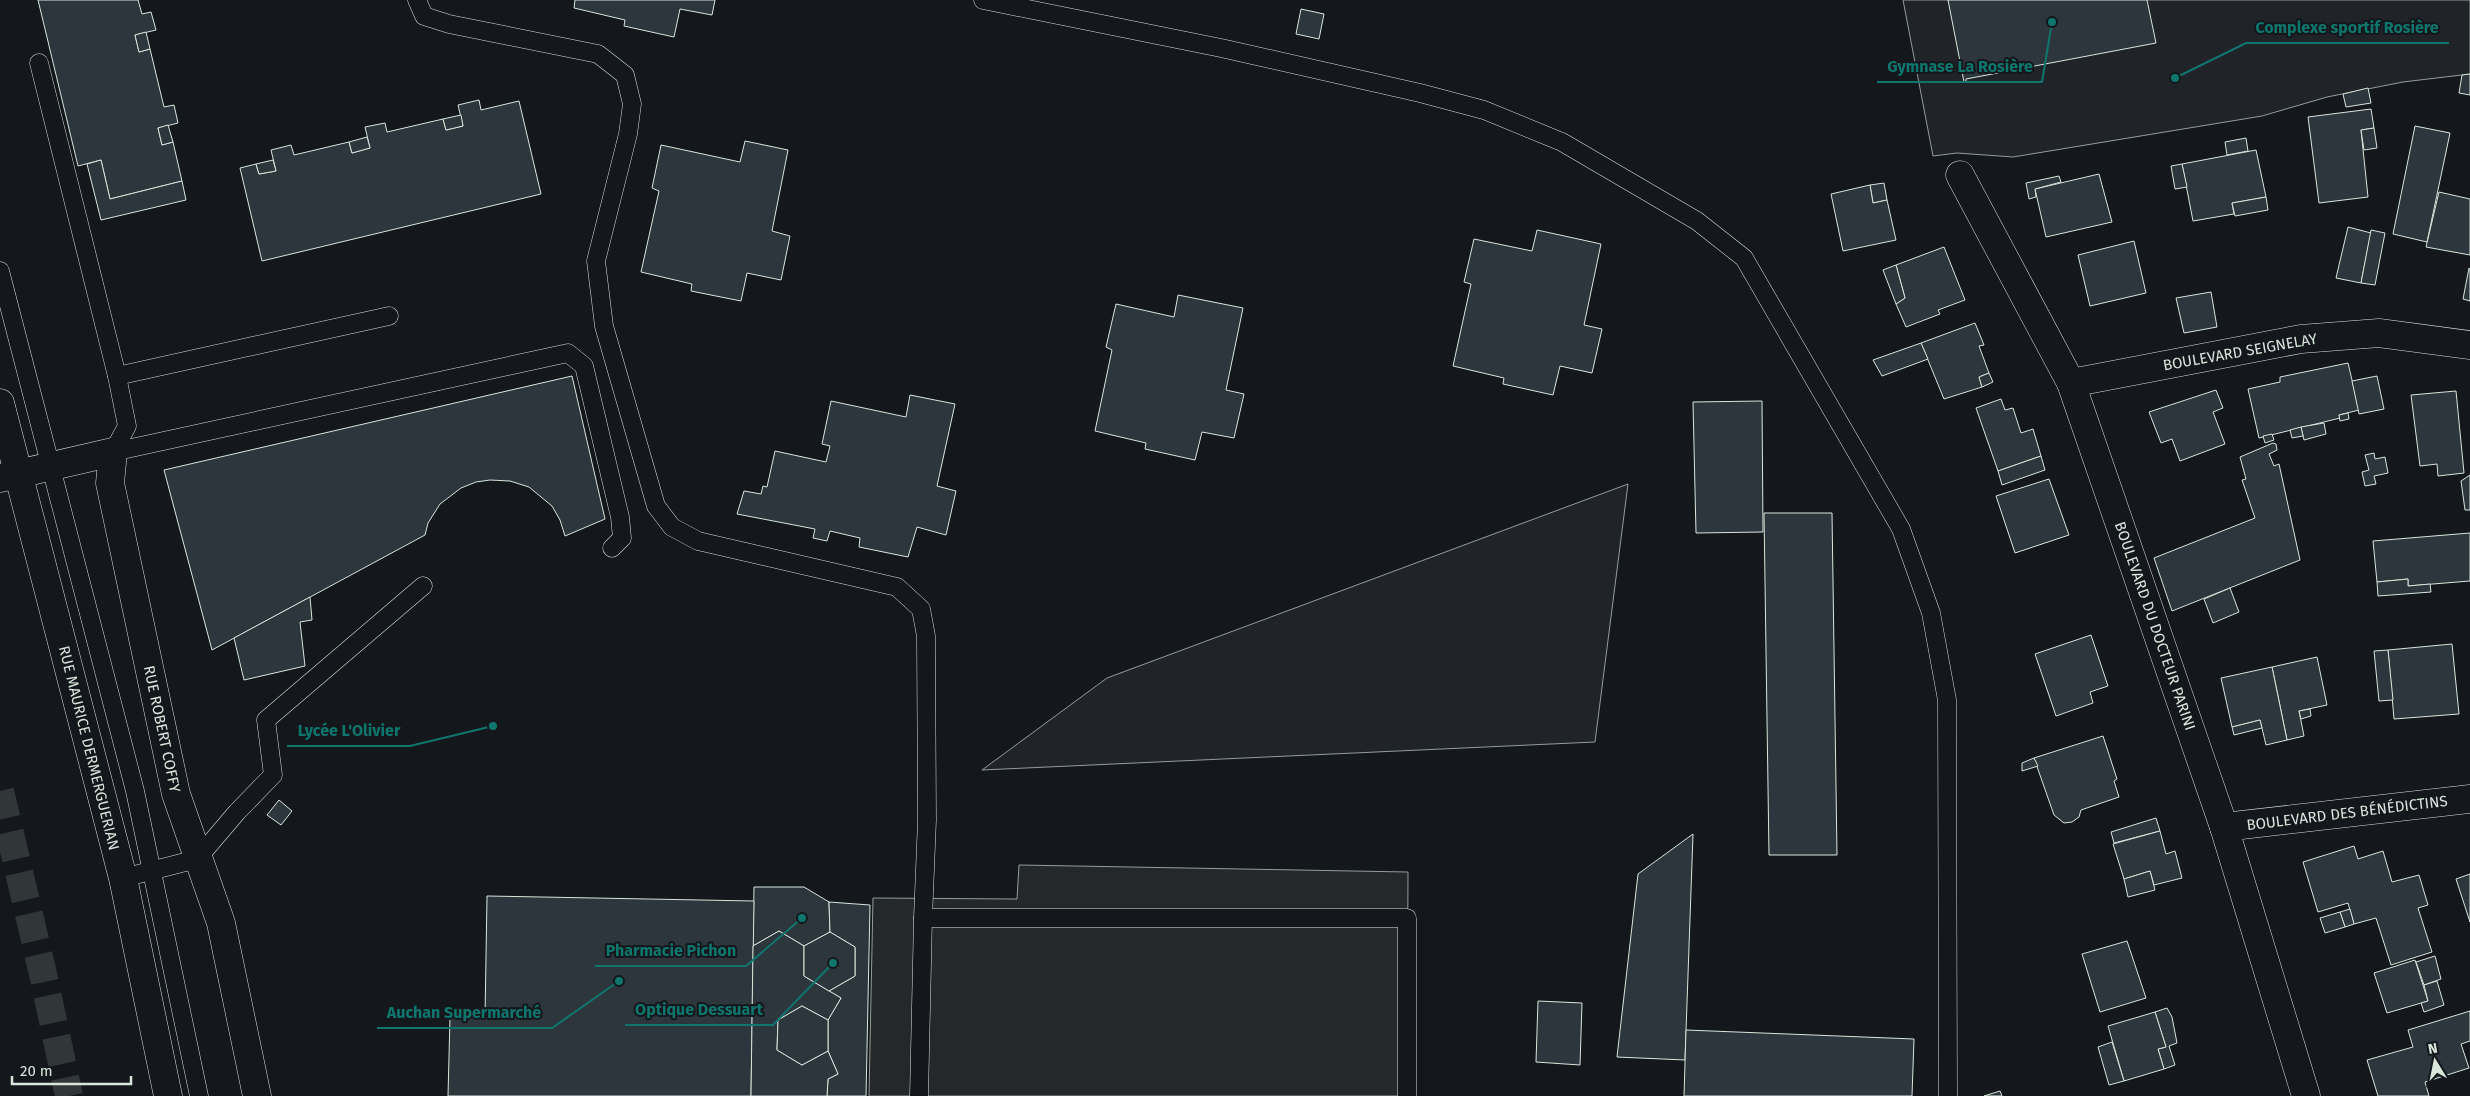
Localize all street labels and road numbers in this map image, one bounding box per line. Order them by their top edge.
street label: BOULEVARD SEIGNELAY [2161,329,2319,374]
street label: BOULEVARD DU DOCTEUR PARINI [2111,519,2199,733]
street label: RUE MAURICE DERMERGUERIAN [55,644,123,852]
street label: RUE ROBERT COFFY [140,664,184,795]
street label: BOULEVARD DES BÉNÉDICTINS [2245,792,2449,834]

